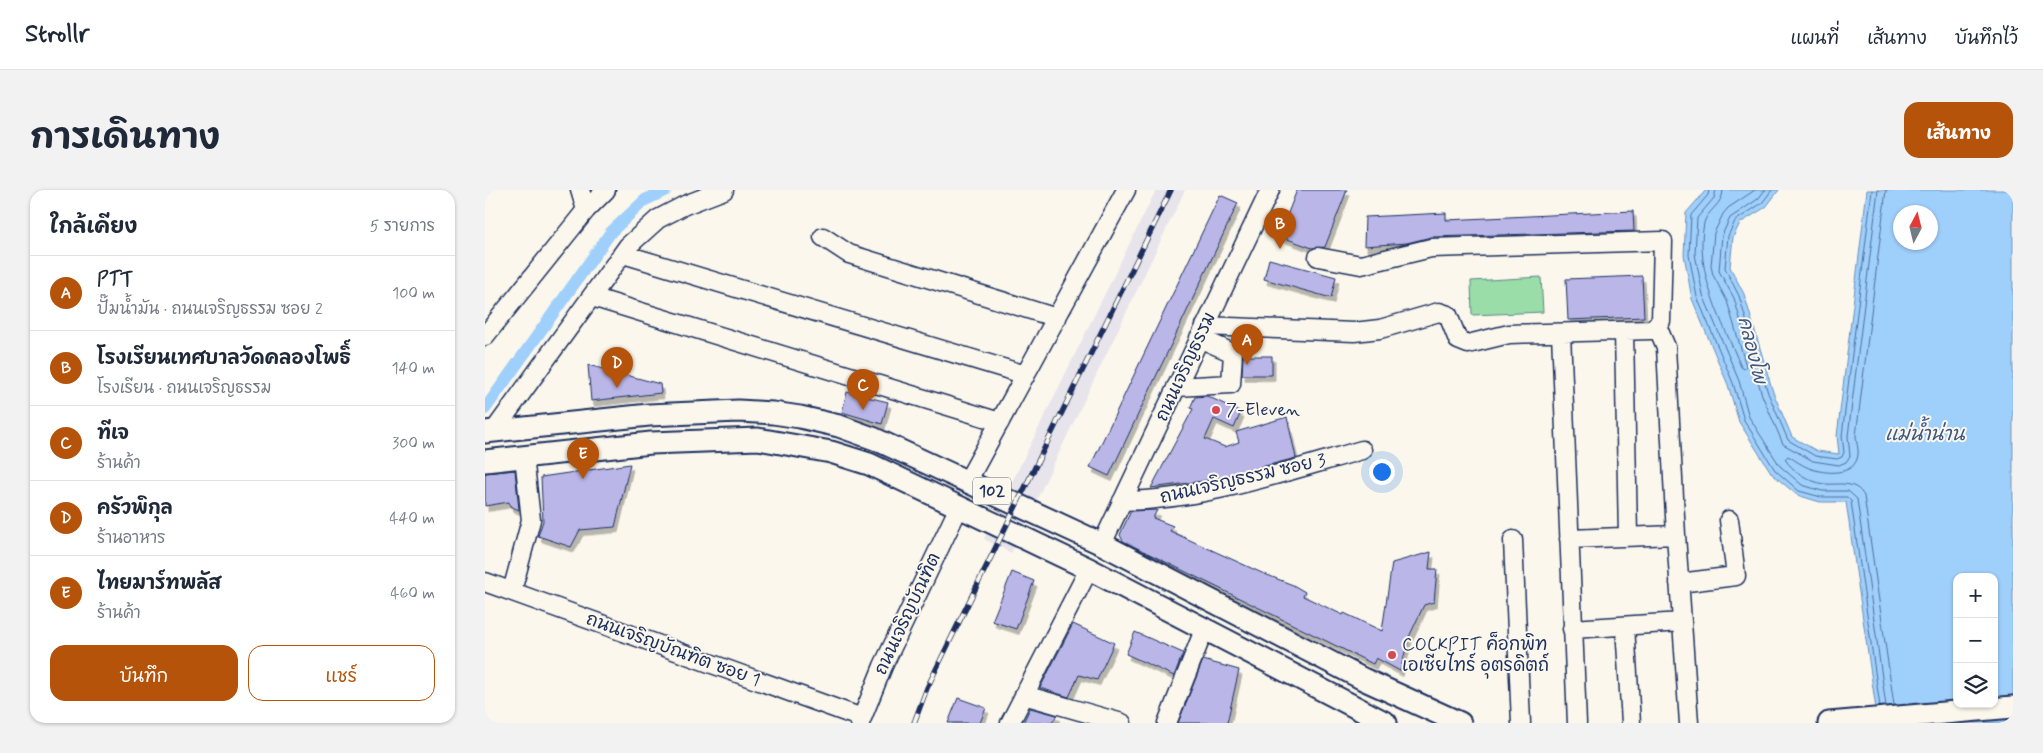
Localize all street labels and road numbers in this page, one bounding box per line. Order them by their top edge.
street label: ถนนเจริญธรรม [1150,308,1222,426]
street label: ถนนเจริญธรรม ซอย 3 [1158,448,1328,510]
road number: 102 [973,478,1011,504]
street label: ถนนเจริญบัณฑิต [869,549,947,679]
street label: ถนนเจริญบัณฑิต ซอย 1 [583,607,763,693]

